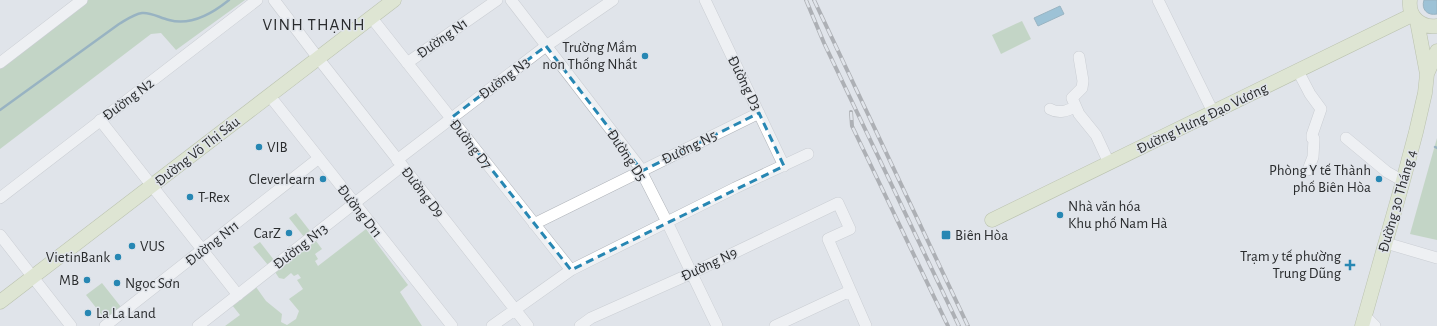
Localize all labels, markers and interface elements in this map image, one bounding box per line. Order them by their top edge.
district label: VINH THẠNH [262,16,366,33]
street label: Đường N1 [414,16,470,61]
place label: Trường Mầm non Thống Nhất [542,40,637,72]
marker: Trường Mầm non Thống Nhất [640,51,650,61]
street label: Đường D3 [725,53,764,113]
street label: Đường N3 [476,55,533,102]
street label: Đường N2 [100,75,157,123]
street label: Đường Hưng Đạo Vương [1134,80,1271,157]
street label: Đường Võ Thị Sáu [152,114,243,189]
street label: Đường D7 [447,116,495,172]
street label: Đường D5 [604,127,649,184]
street label: Đường N5 [659,128,719,167]
place label: VIB [267,140,288,155]
marker: VIB [254,142,264,152]
street label: Đường 30 Tháng 4 [1376,148,1419,254]
place label: Phòng Y tế Thành phố Biên Hòa [1269,163,1371,195]
street label: Đường D9 [398,164,447,220]
place label: Cleverlearn [249,172,315,187]
marker: Cleverlearn [318,174,328,184]
marker: Phòng Y tế Thành phố Biên Hòa [1374,174,1384,184]
street label: Đường D11 [334,182,385,241]
place label: T-Rex [198,190,230,205]
marker: T-Rex [185,192,195,202]
place label: Nhà văn hóa Khu phố Nam Hà [1068,199,1168,231]
marker: Nhà văn hóa Khu phố Nam Hà [1055,210,1065,220]
street label: Đường N11 [183,218,242,269]
street label: Đường N13 [270,221,330,272]
place label: CarZ [254,226,281,241]
marker: CarZ [284,228,294,238]
place label: Biên Hòa [955,228,1008,243]
marker: Biên Hòa [940,229,952,241]
place label: VUS [140,239,165,254]
marker: VUS [127,241,137,251]
street label: Đường N9 [679,245,740,284]
place label: Trạm y tế phường Trung Dũng [1240,249,1342,281]
place label: VietinBank [46,250,110,265]
marker: VietinBank [113,252,123,262]
marker: Trạm y tế phường Trung Dũng [1344,259,1356,271]
place label: MB [59,273,79,288]
marker: MB [82,275,92,285]
place label: Ngọc Sơn [125,276,180,291]
marker: Ngọc Sơn [112,278,122,288]
place label: La La Land [96,306,156,321]
marker: La La Land [83,308,93,318]

